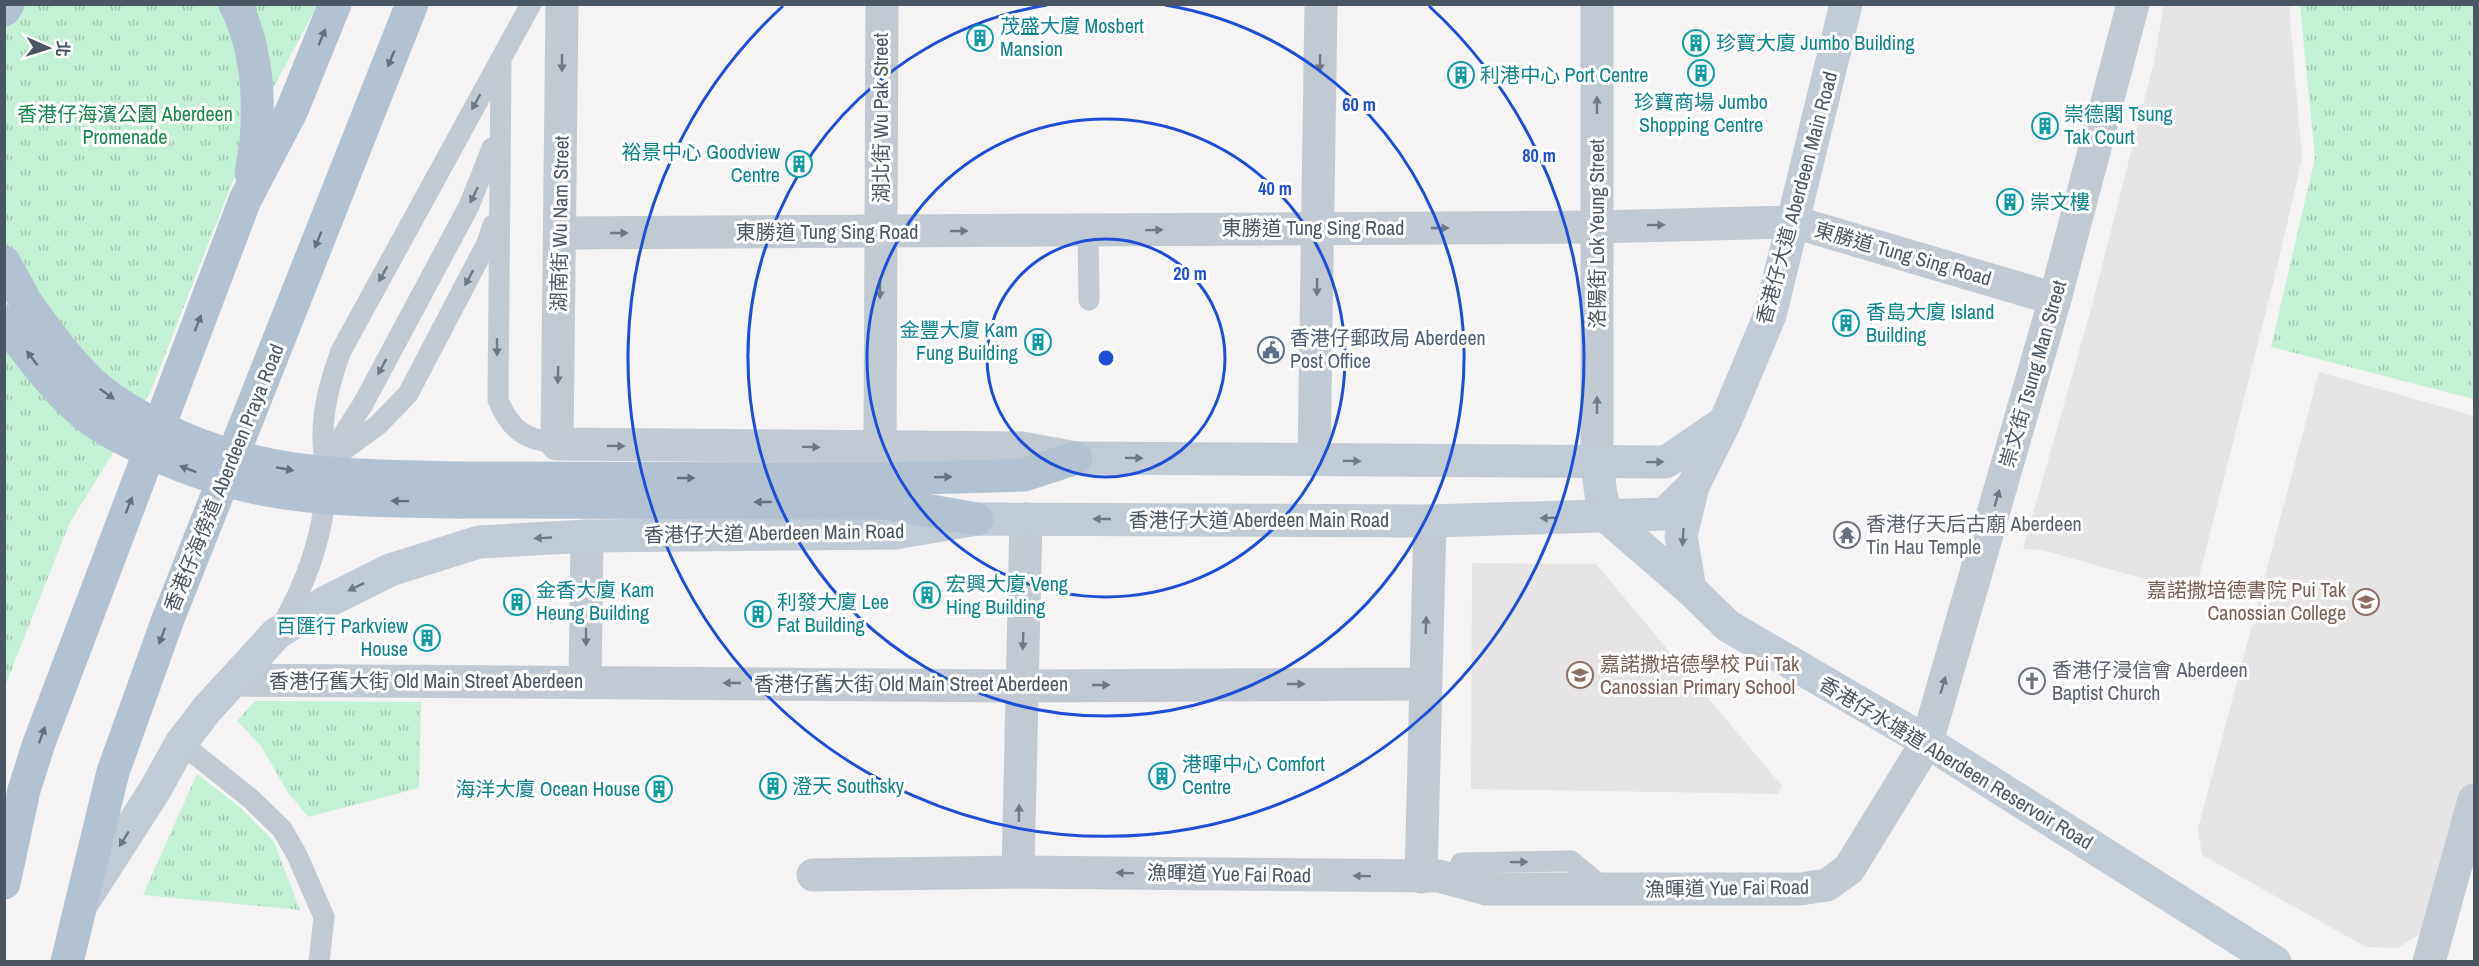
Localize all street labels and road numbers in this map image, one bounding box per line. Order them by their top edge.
street label: 湖北街 Wu Pak Street [867,33,894,203]
street label: 香港仔大道 Aberdeen Main Road [1750,69,1843,327]
street label: 湖南街 Wu Nam Street [544,135,575,312]
street label: 洛陽街 Lok Yeung Street [1583,139,1610,329]
street label: 東勝道 Tung Sing Road [1222,214,1404,241]
street label: 東勝道 Tung Sing Road [1812,215,1995,292]
street label: 東勝道 Tung Sing Road [736,218,918,245]
street label: 崇文街 Tsung Man Street [1993,277,2072,471]
street label: 香港仔海傍道 Aberdeen Praya Road [157,340,290,616]
street label: 香港仔大道 Aberdeen Main Road [1129,506,1389,533]
street label: 香港仔大道 Aberdeen Main Road [644,517,904,548]
street label: 香港仔舊大街 Old Main Street Aberdeen [269,667,583,694]
street label: 香港仔舊大街 Old Main Street Aberdeen [754,670,1068,697]
street label: 香港仔水塘道 Aberdeen Reservoir Road [1814,670,2098,855]
street label: 漁暉道 Yue Fai Road [1147,859,1311,888]
street label: 漁暉道 Yue Fai Road [1645,873,1809,902]

